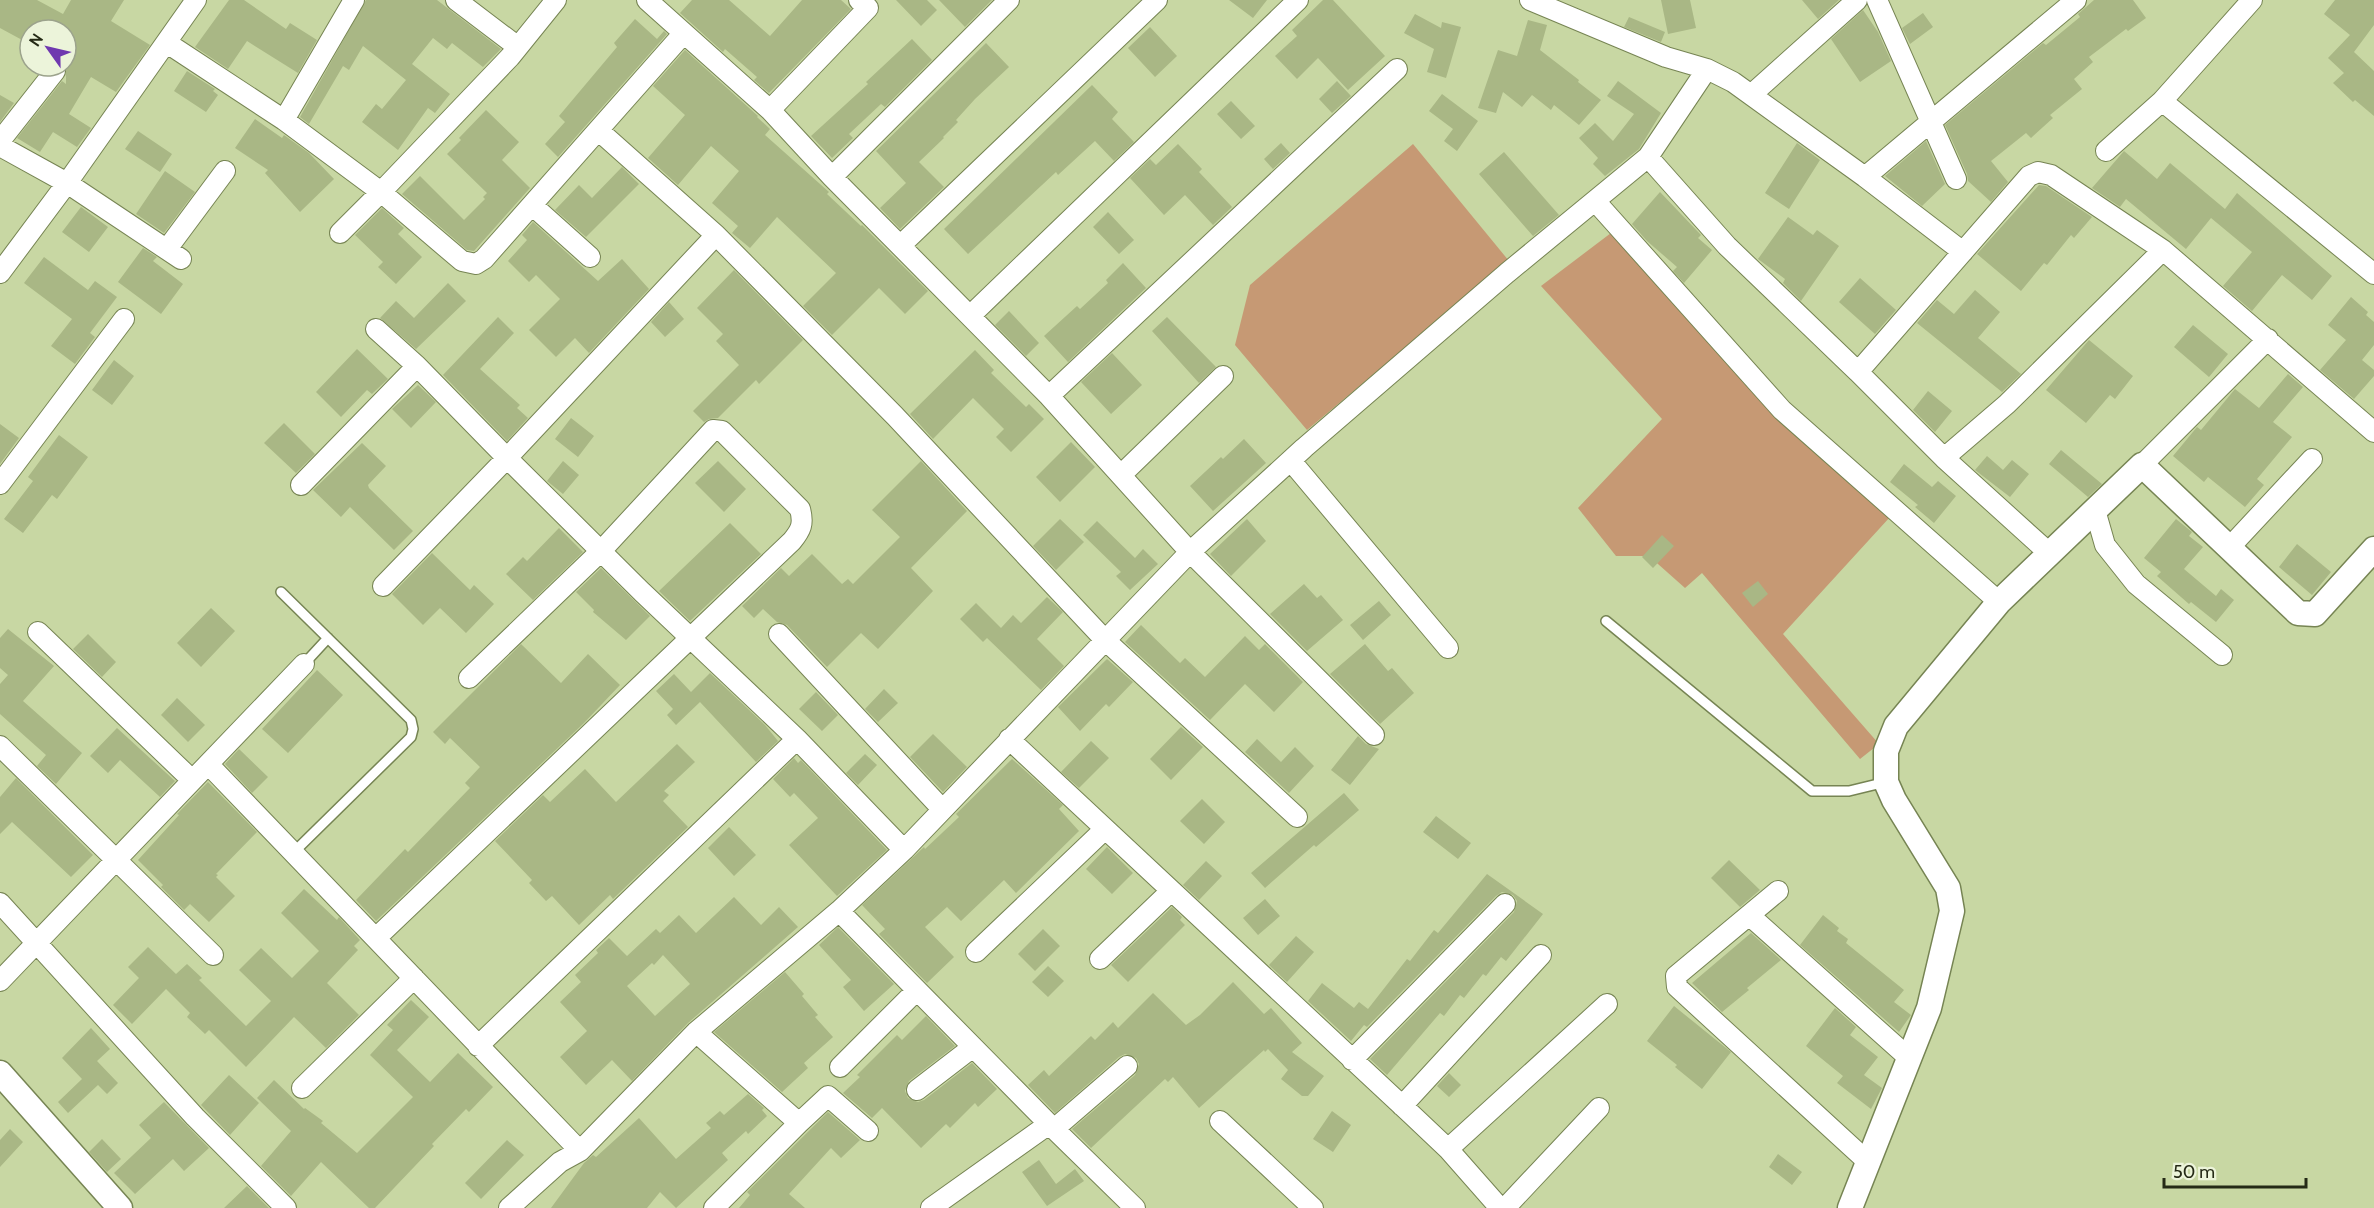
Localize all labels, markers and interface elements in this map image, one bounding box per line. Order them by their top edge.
north arrow [18,18,78,78]
text: N [25,30,47,50]
scale bar [2164,1151,2306,1189]
text: 50 m [2173,1161,2215,1183]

